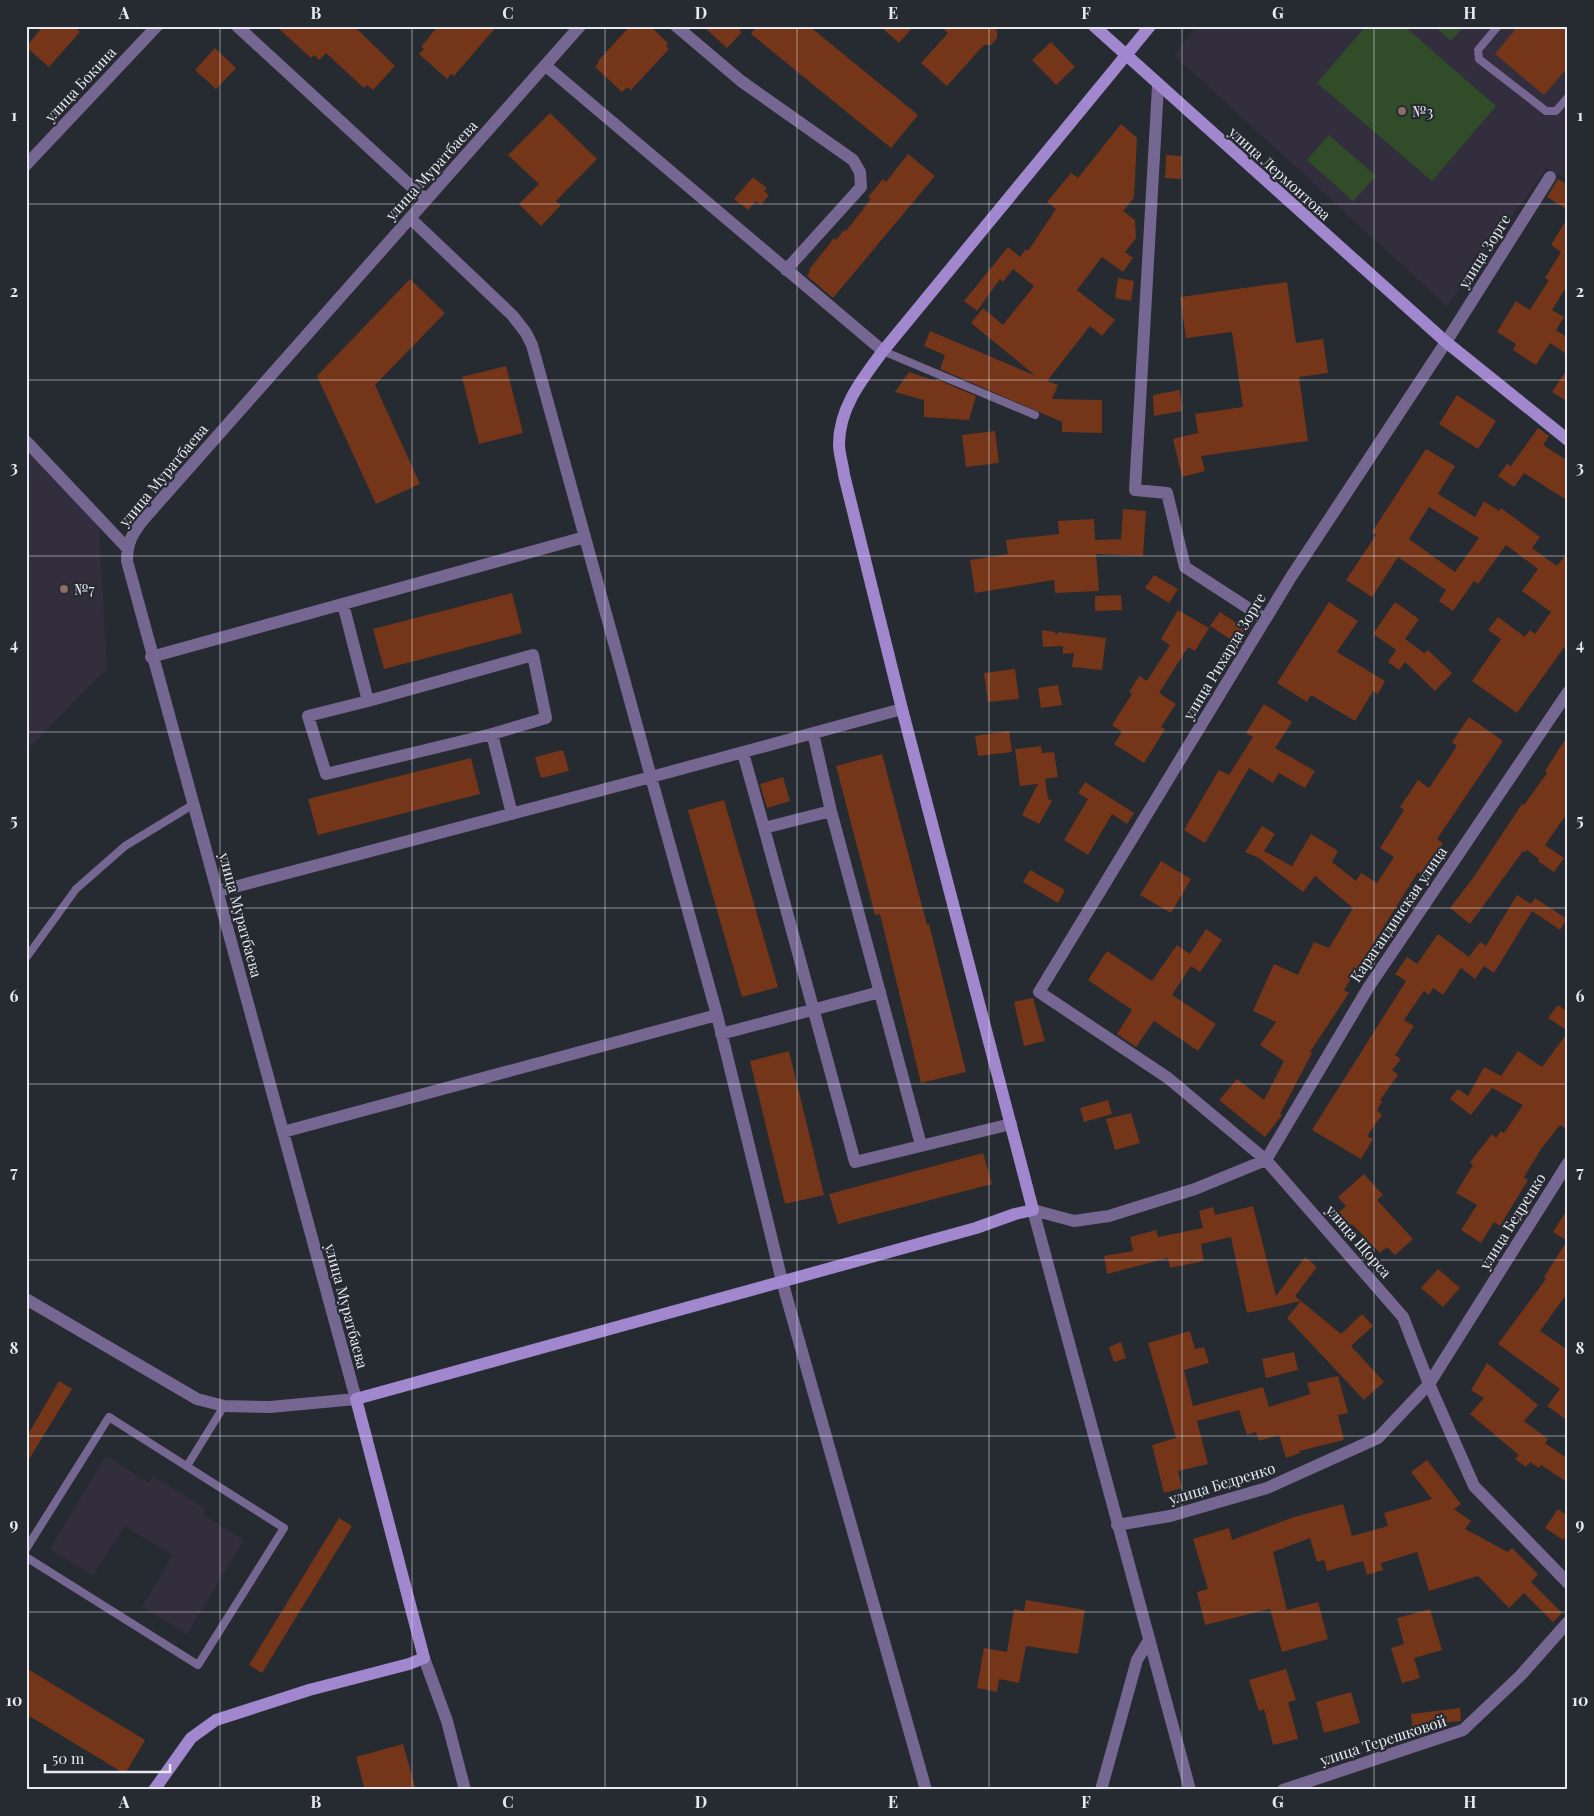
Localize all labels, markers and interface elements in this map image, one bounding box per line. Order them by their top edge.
text: A [118,2,130,23]
text: B [311,2,322,23]
text: C [502,2,514,23]
text: D [695,2,707,23]
text: E [888,2,898,23]
text: F [1081,2,1091,23]
text: G [1272,2,1284,23]
text: H [1464,2,1477,23]
street label: улица Бокина [39,42,120,127]
place label: №3 [1412,101,1433,121]
text: 1 [11,104,17,125]
text: 1 [1577,104,1583,125]
marker: №3 [1396,105,1408,117]
street label: улица Муратбаева [380,115,482,225]
street label: улица Лермонтова [1224,121,1336,225]
street label: улица Зорге [1453,210,1515,293]
text: 2 [10,280,18,301]
text: 2 [1576,280,1584,301]
street label: улица Муратбаева [113,419,212,531]
text: 3 [10,456,18,477]
text: 3 [1576,456,1584,477]
place label: №7 [74,579,95,599]
marker: №7 [58,583,70,595]
street label: улица Рихарда Зорге [1178,589,1270,724]
text: 4 [10,633,18,654]
text: 4 [1576,633,1584,654]
text: 5 [10,809,18,830]
text: 5 [1576,809,1584,830]
street label: Карагандинская улица [1345,842,1451,986]
street label: улица Муратбаева [214,849,267,980]
text: 6 [10,985,19,1006]
text: 6 [1576,985,1585,1006]
text: 7 [10,1161,18,1182]
text: 7 [1576,1161,1584,1182]
street label: улица Бедренко [1474,1169,1550,1274]
street label: улица Щорса [1321,1199,1397,1282]
street label: улица Муратбаева [320,1240,373,1371]
text: 8 [10,1337,19,1358]
text: 8 [1576,1337,1585,1358]
street label: улица Бедренко [1165,1457,1278,1509]
text: 9 [10,1513,19,1534]
text: 9 [1576,1513,1585,1534]
text: 10 [6,1689,22,1710]
text: 10 [1572,1689,1588,1710]
street label: улица Терешковой [1316,1710,1449,1770]
scale bar [45,1741,170,1773]
text: 50 m [52,1748,85,1768]
text: A [118,1791,130,1812]
text: B [311,1791,322,1812]
text: C [502,1791,514,1812]
text: D [695,1791,707,1812]
text: E [888,1791,898,1812]
text: F [1081,1791,1091,1812]
text: G [1272,1791,1284,1812]
text: H [1464,1791,1477,1812]

